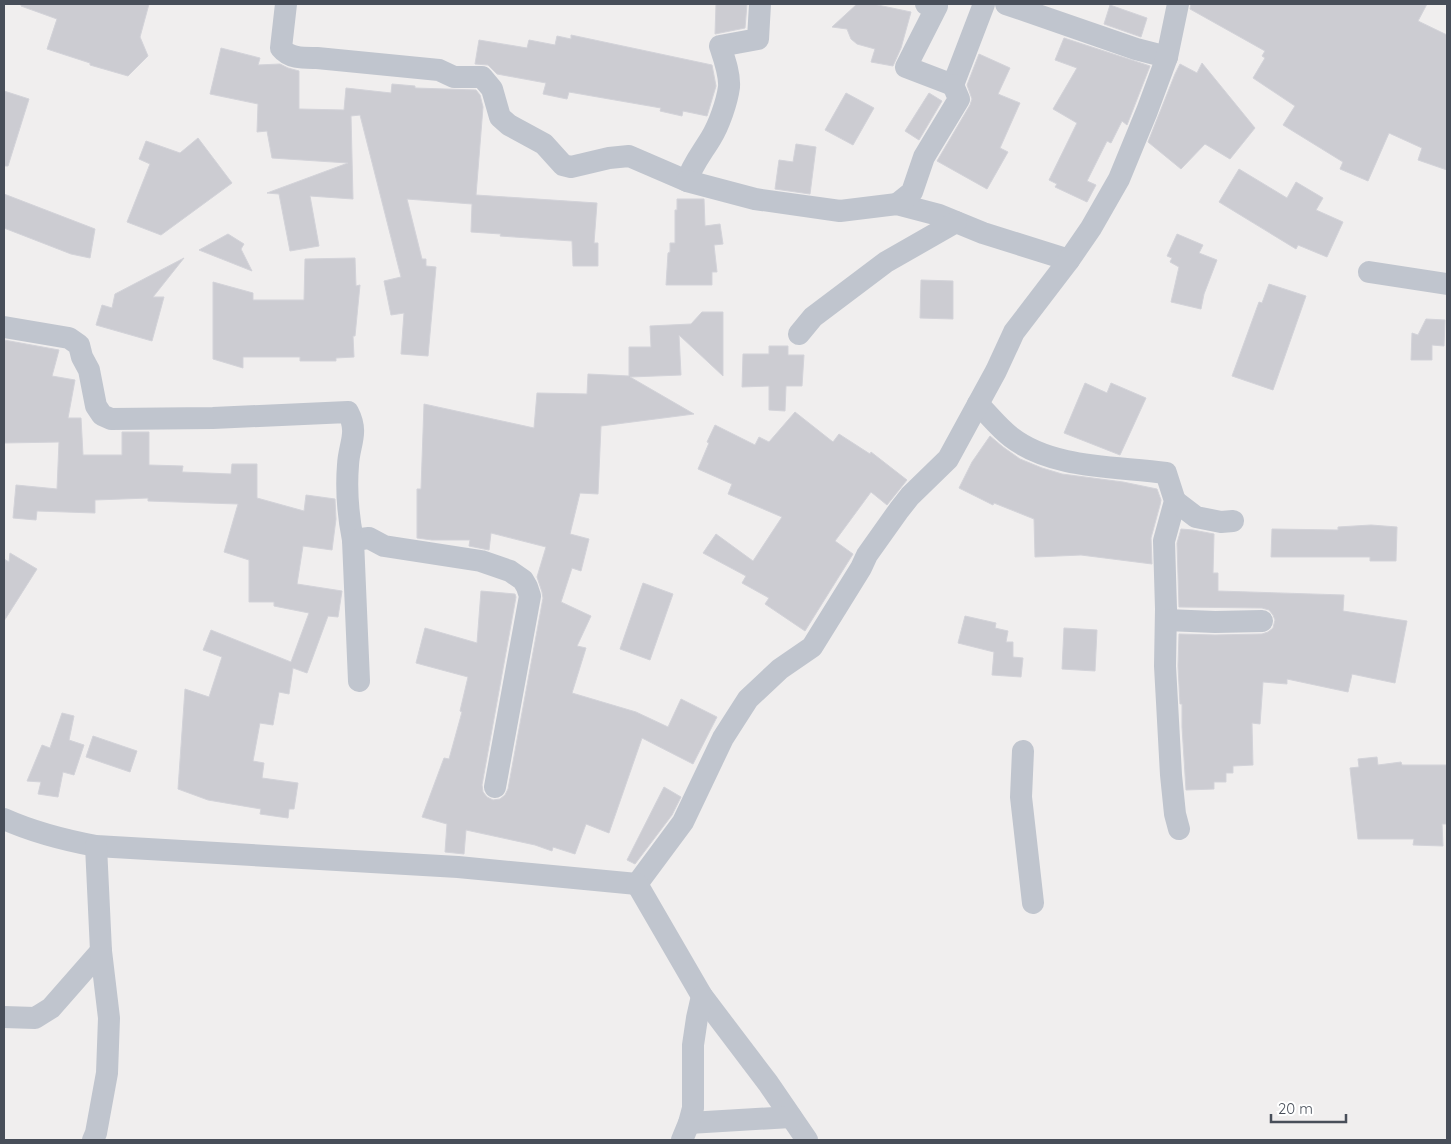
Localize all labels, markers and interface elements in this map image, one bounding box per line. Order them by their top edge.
scale bar [1271,1092,1346,1124]
text: 20 m [1278,1099,1313,1118]

